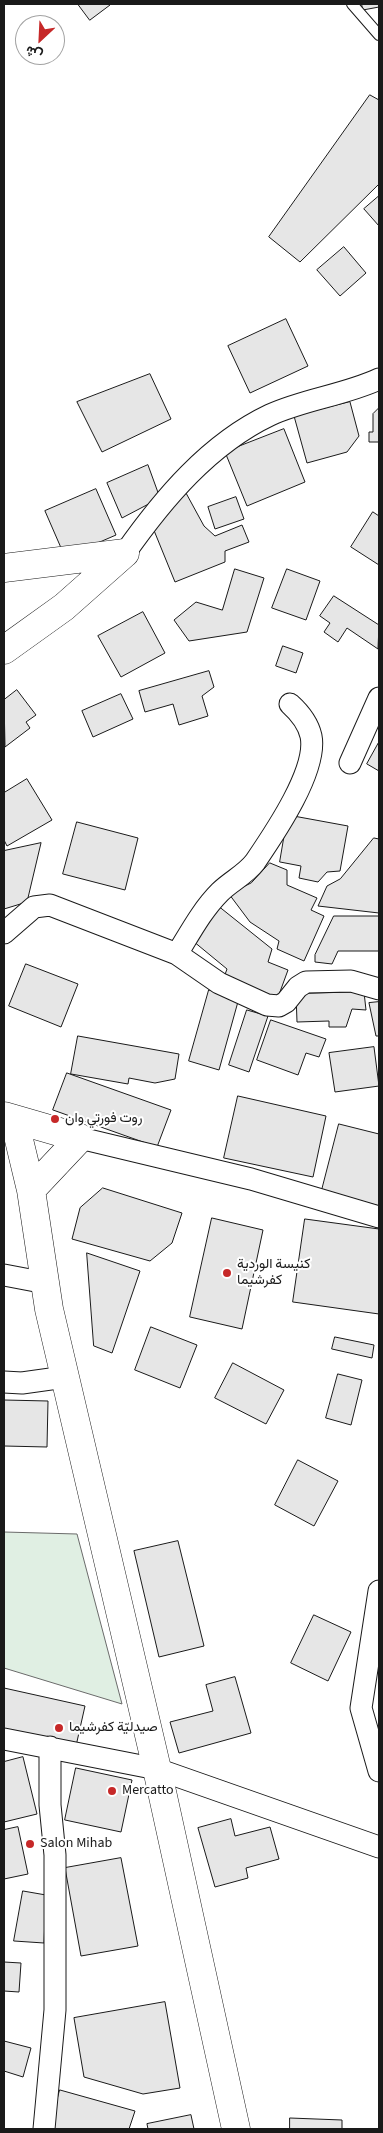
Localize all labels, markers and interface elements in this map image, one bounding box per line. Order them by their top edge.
north arrow [15,15,65,65]
text: ش [22,40,46,65]
place label: روت فورتي وان [65,1111,142,1127]
marker: روت فورتي وان [49,1113,61,1125]
place label: كنيسة الوردية كفرشيما [237,1257,310,1290]
marker: كنيسة الوردية كفرشيما [221,1267,233,1279]
place label: صيدليّة كفرشيما [69,1720,158,1736]
marker: صيدليّة كفرشيما [53,1722,65,1734]
place label: Mercatto [122,1783,174,1799]
marker: Mercatto [106,1785,118,1797]
place label: Salon Mihab [40,1836,112,1852]
marker: Salon Mihab [24,1838,36,1850]

